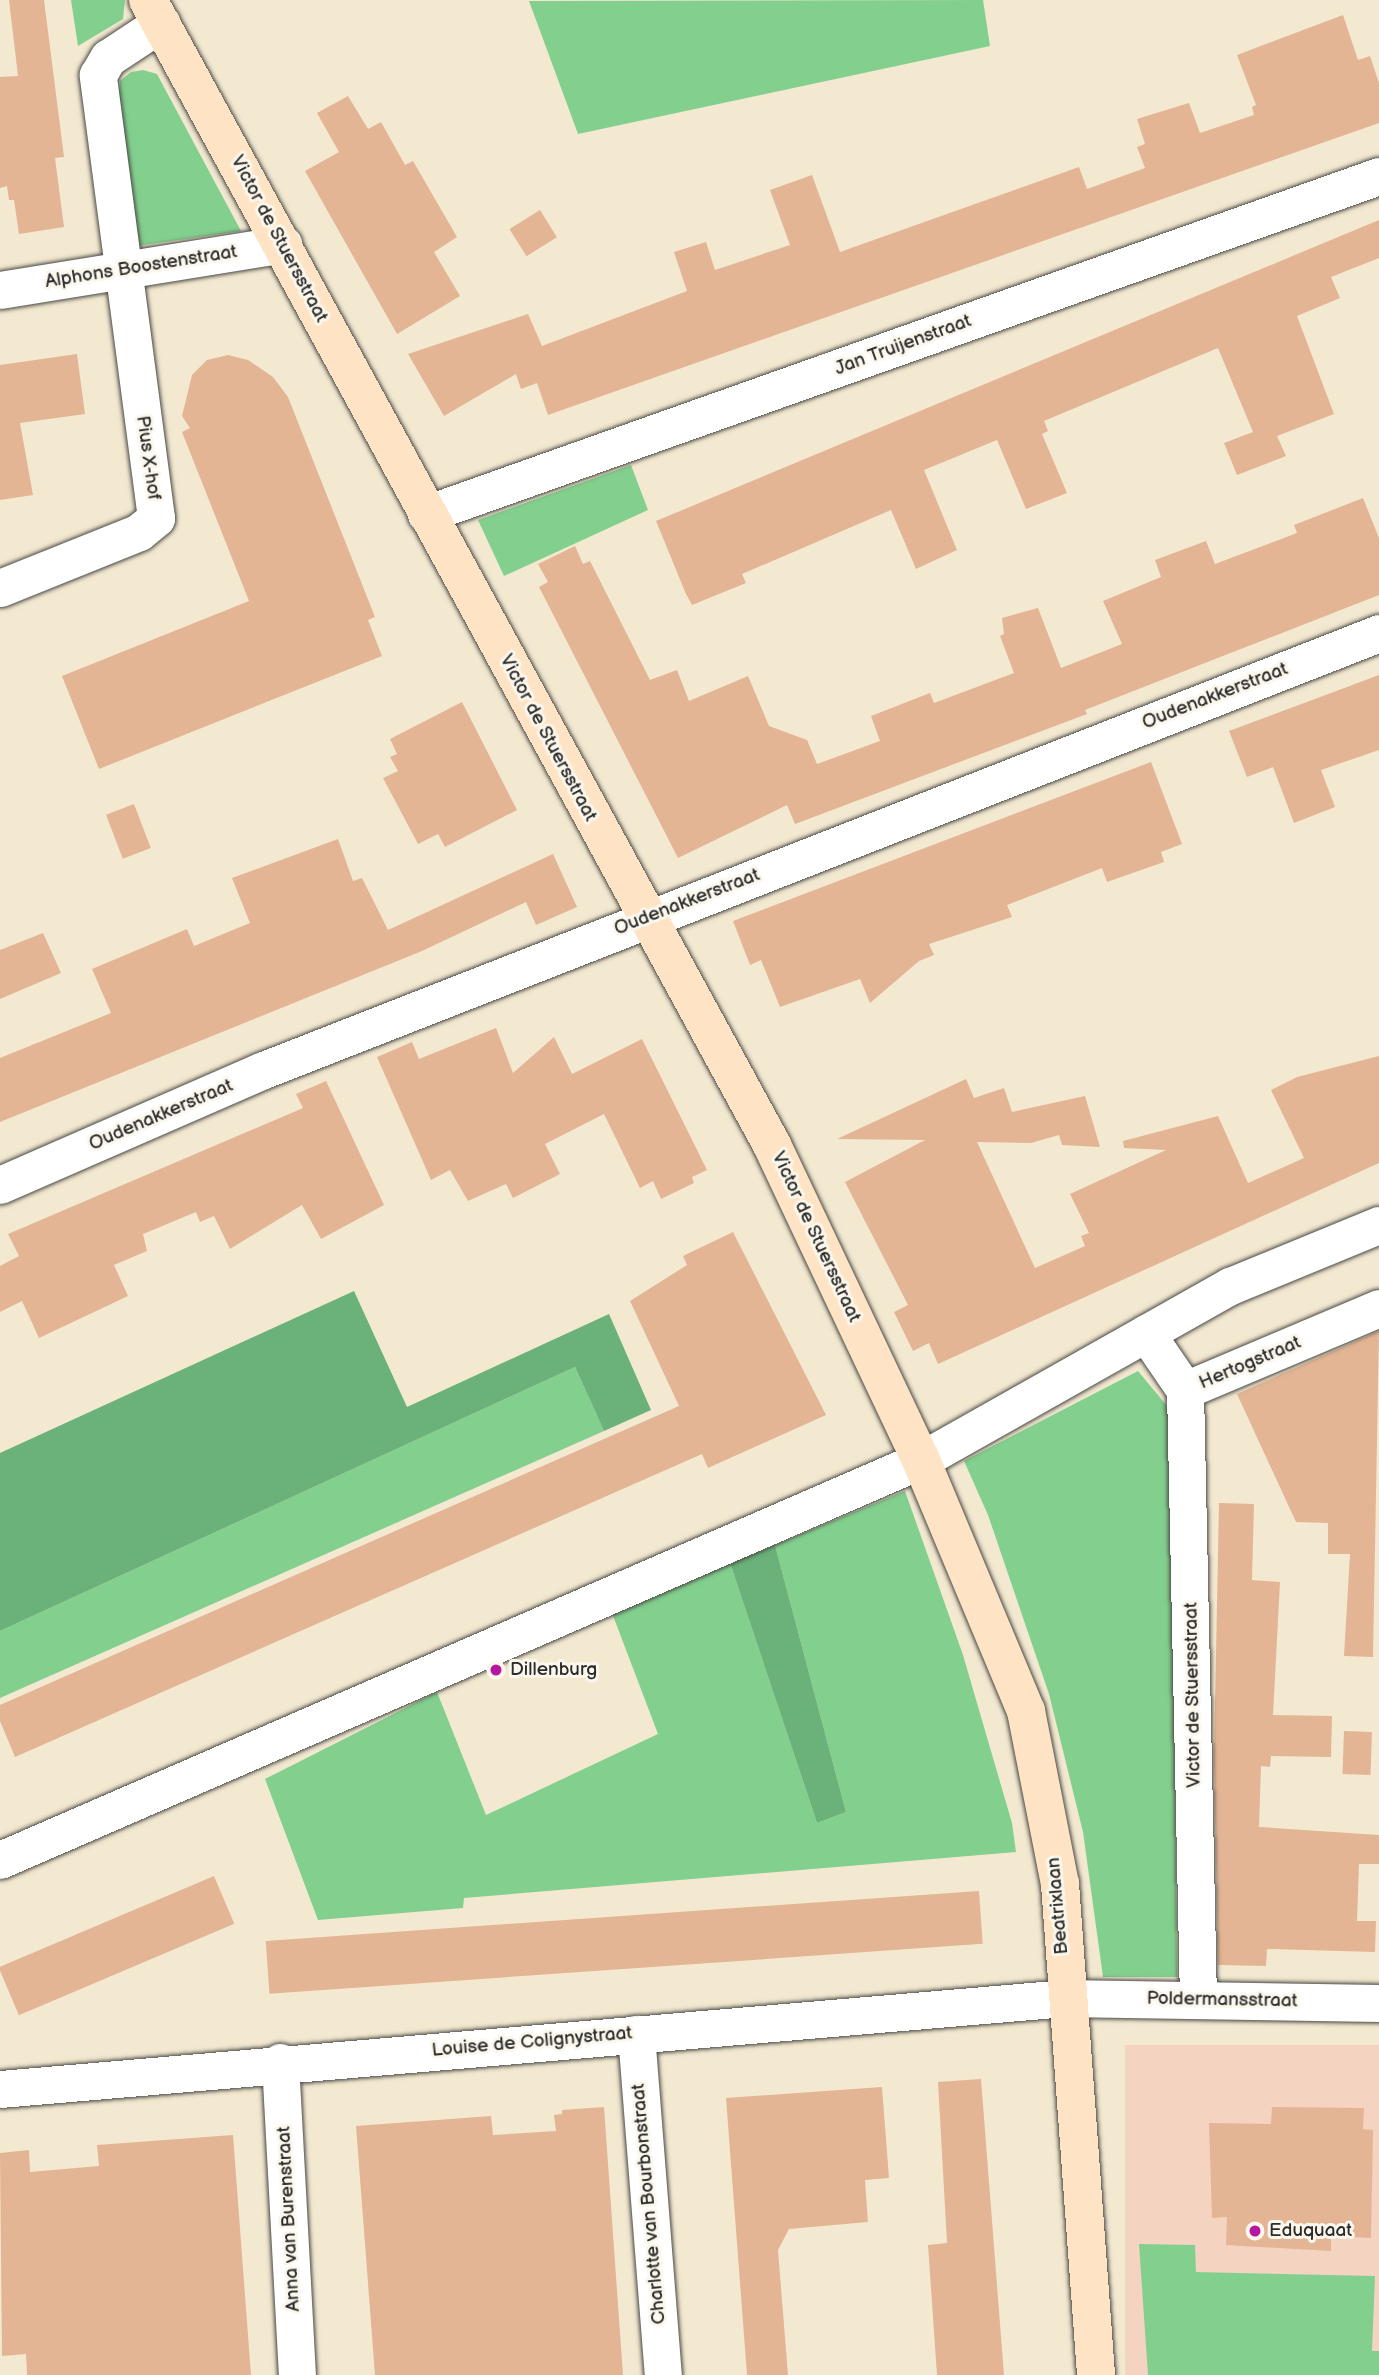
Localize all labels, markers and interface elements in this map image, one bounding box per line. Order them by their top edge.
street label: Victor de Stuersstraat [225,152,333,326]
street label: Alphons Boostenstraat [44,241,238,293]
street label: Jan Truijenstraat [831,310,975,380]
street label: Pius X-hof [131,414,165,502]
street label: Victor de Stuersstraat [494,651,602,825]
street label: Oudenakkerstraat [1139,658,1291,734]
street label: Oudenakkerstraat [611,864,763,940]
street label: Oudenakkerstraat [86,1074,236,1156]
street label: Victor de Stuersstraat [766,1148,866,1326]
street label: Hertogstraat [1196,1331,1304,1395]
street label: Victor de Stuersstraat [1180,1602,1206,1788]
place label: Dillenburg [510,1659,597,1681]
marker: Dillenburg [488,1662,504,1678]
street label: Beatrixlaan [1042,1856,1074,1956]
street label: Poldermansstraat [1146,1987,1298,2013]
street label: Louise de Colignystraat [431,2022,633,2062]
street label: Charlotte van Bourbonstraat [627,2083,671,2325]
street label: Anna van Burenstraat [273,2126,305,2312]
place label: Eduquaat [1269,2220,1352,2242]
marker: Eduquaat [1247,2223,1263,2239]

